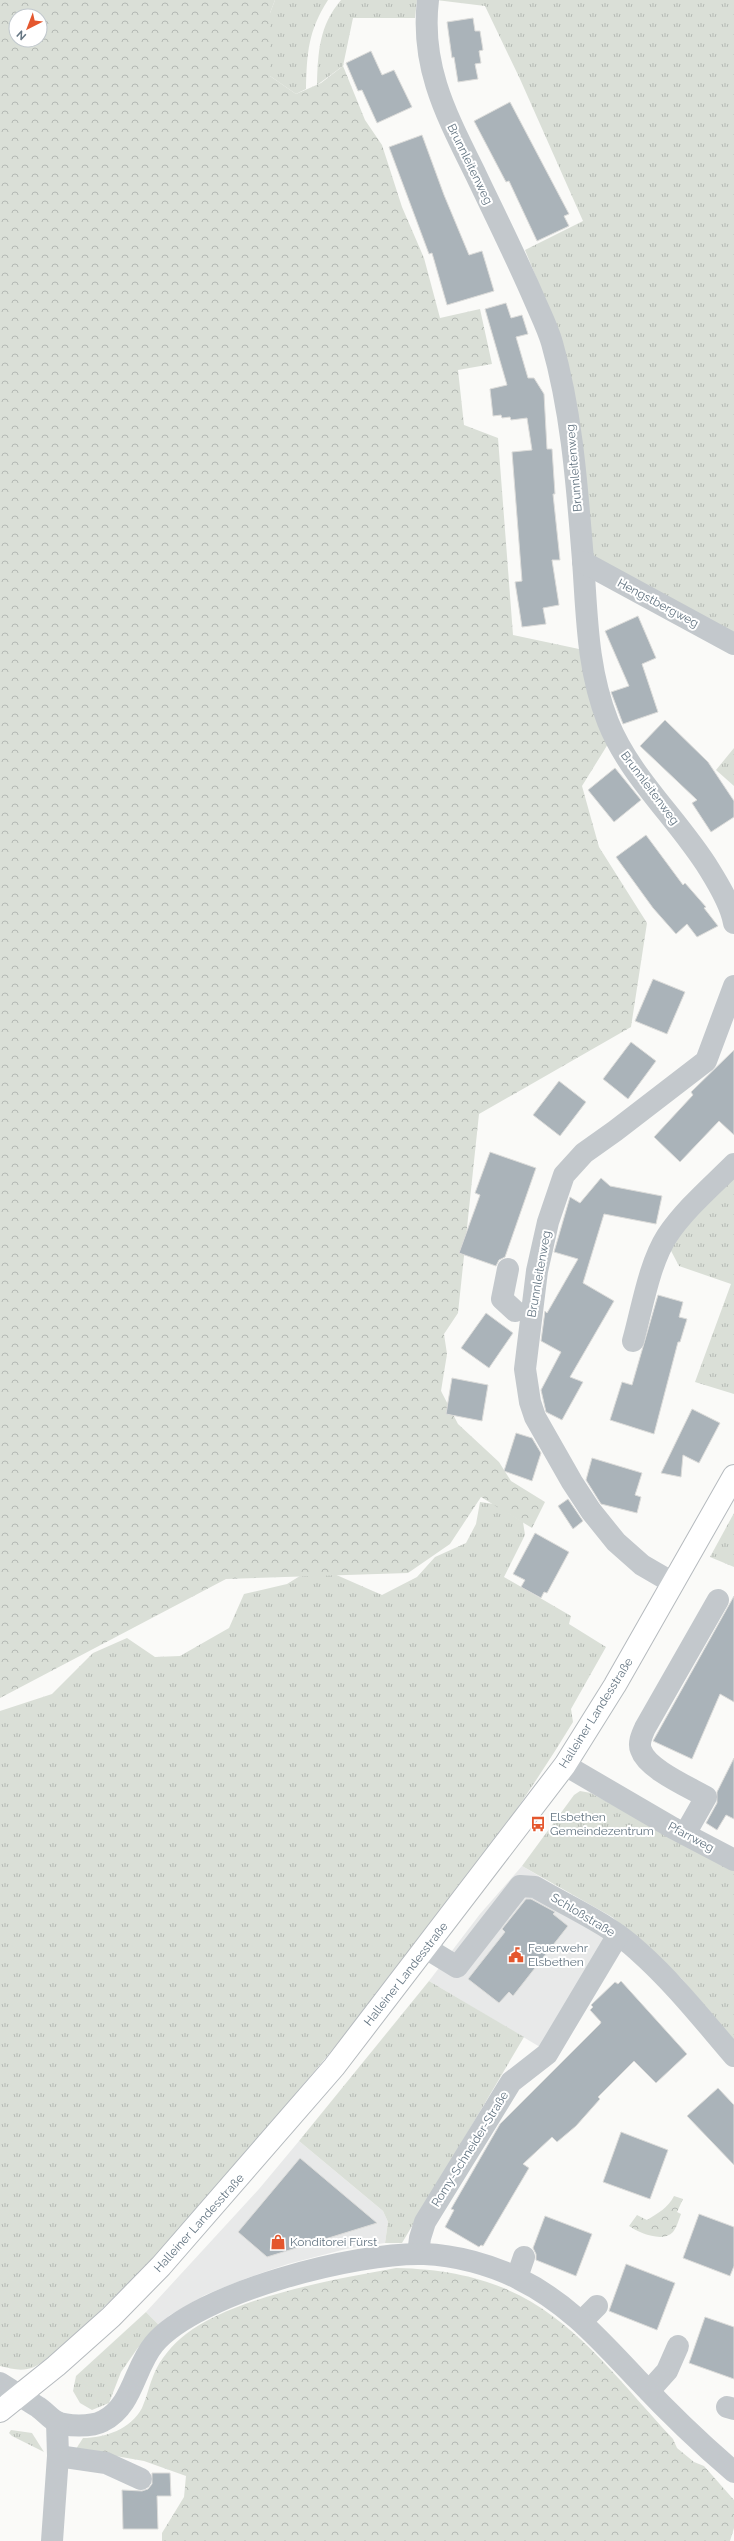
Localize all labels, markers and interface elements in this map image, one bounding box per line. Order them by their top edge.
north arrow [8,8,48,48]
text: N [14,27,29,43]
street label: Brunnleitenweg [444,121,496,207]
street label: Brunnleitenweg [563,424,585,512]
street label: Hengstbergweg [615,576,701,630]
street label: Brunnleitenweg [618,749,682,827]
street label: Brunnleitenweg [524,1229,554,1319]
street label: Halleiner Landesstraße [556,1655,636,1771]
place label: Elsbethen Gemeindezentrum [550,1810,654,1838]
bus stop icon: Elsbethen Gemeindezentrum [529,1815,547,1833]
street label: Pfarrweg [665,1819,717,1855]
street label: Schloßstraße [548,1890,618,1940]
street label: Halleiner Landesstraße [361,1919,451,2029]
place label: Feuerwehr Elsbethen [528,1941,589,1969]
public building icon: Feuerwehr Elsbethen [507,1946,525,1964]
street label: Romy-Schneider-Straße [429,2089,511,2209]
street label: Halleiner Landesstraße [151,2171,247,2275]
shop icon: Konditorei Fürst [269,2233,287,2251]
place label: Konditorei Fürst [290,2235,377,2249]

